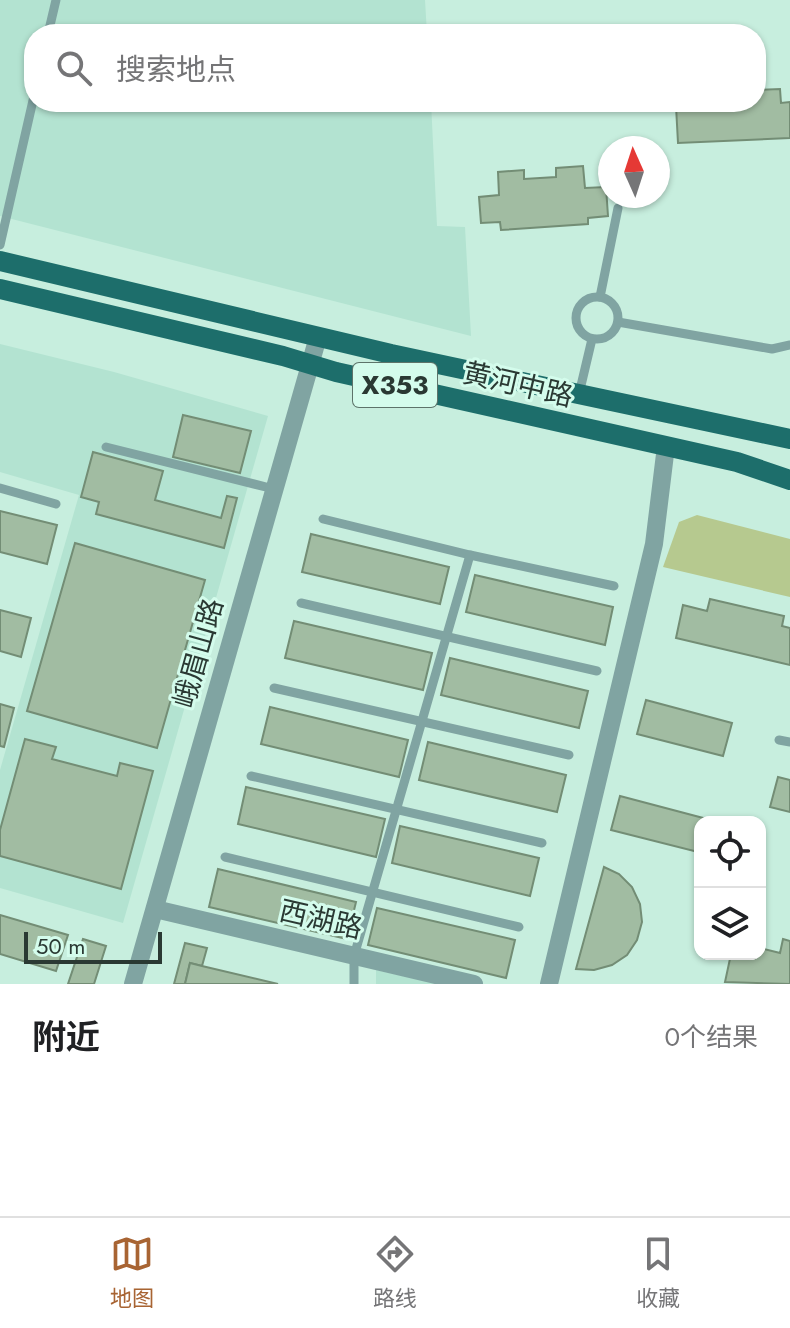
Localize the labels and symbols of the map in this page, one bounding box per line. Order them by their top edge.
north arrow [598,136,670,208]
street label: 黄河中路 [459,352,577,417]
road number: X353 [353,363,437,407]
street label: 峨眉山路 [163,594,234,713]
street label: 西湖路 [275,890,366,949]
scale bar [24,928,162,964]

